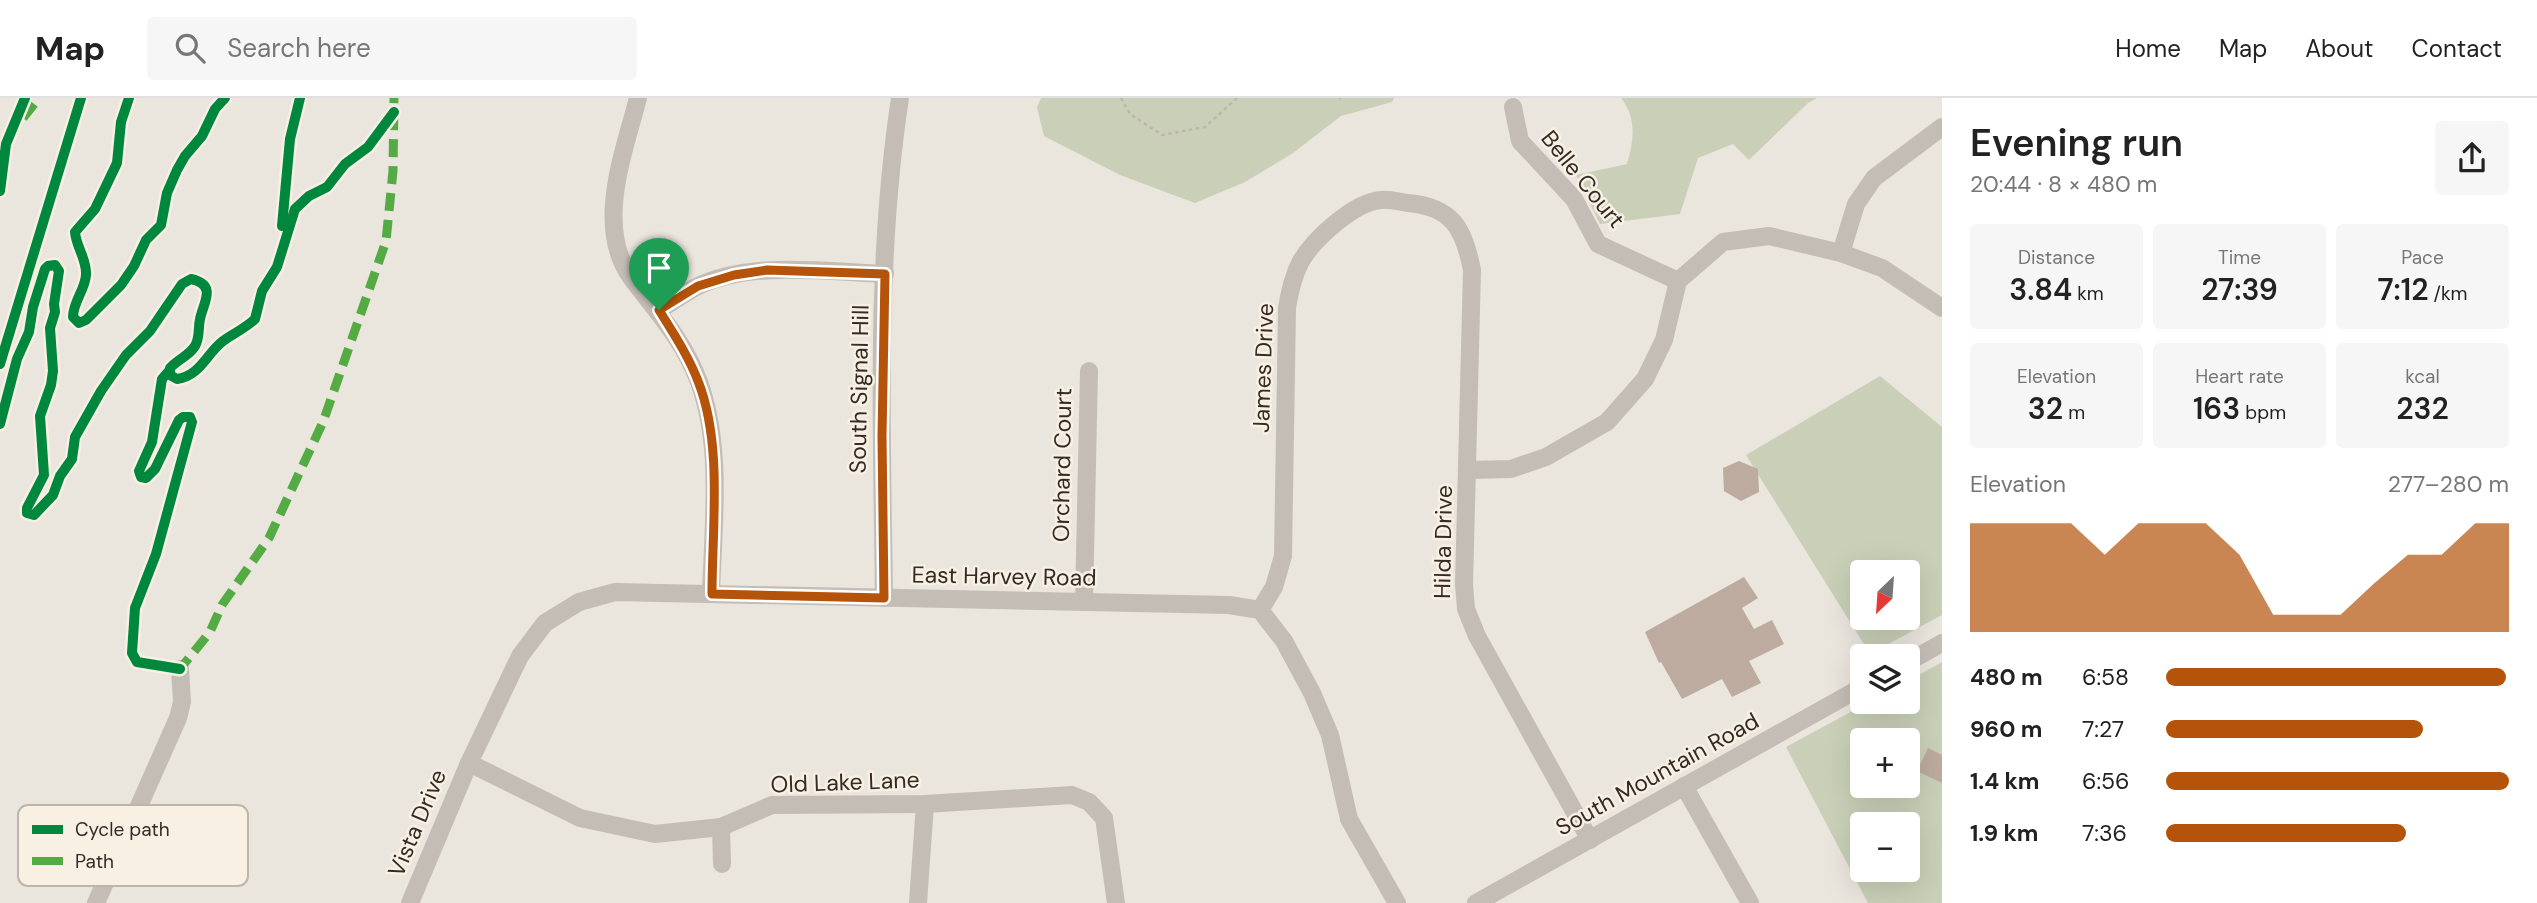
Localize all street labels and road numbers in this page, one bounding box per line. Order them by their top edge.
street label: Belle Court [1534,124,1632,234]
street label: James Drive [1246,303,1280,433]
street label: South Signal Hill [843,304,875,474]
street label: Orchard Court [1046,388,1078,542]
street label: Hilda Drive [1427,485,1459,599]
street label: East Harvey Road [911,559,1097,593]
street label: South Mountain Road [1550,706,1764,842]
street label: Old Lake Lane [770,764,920,800]
street label: Vista Drive [381,765,453,881]

